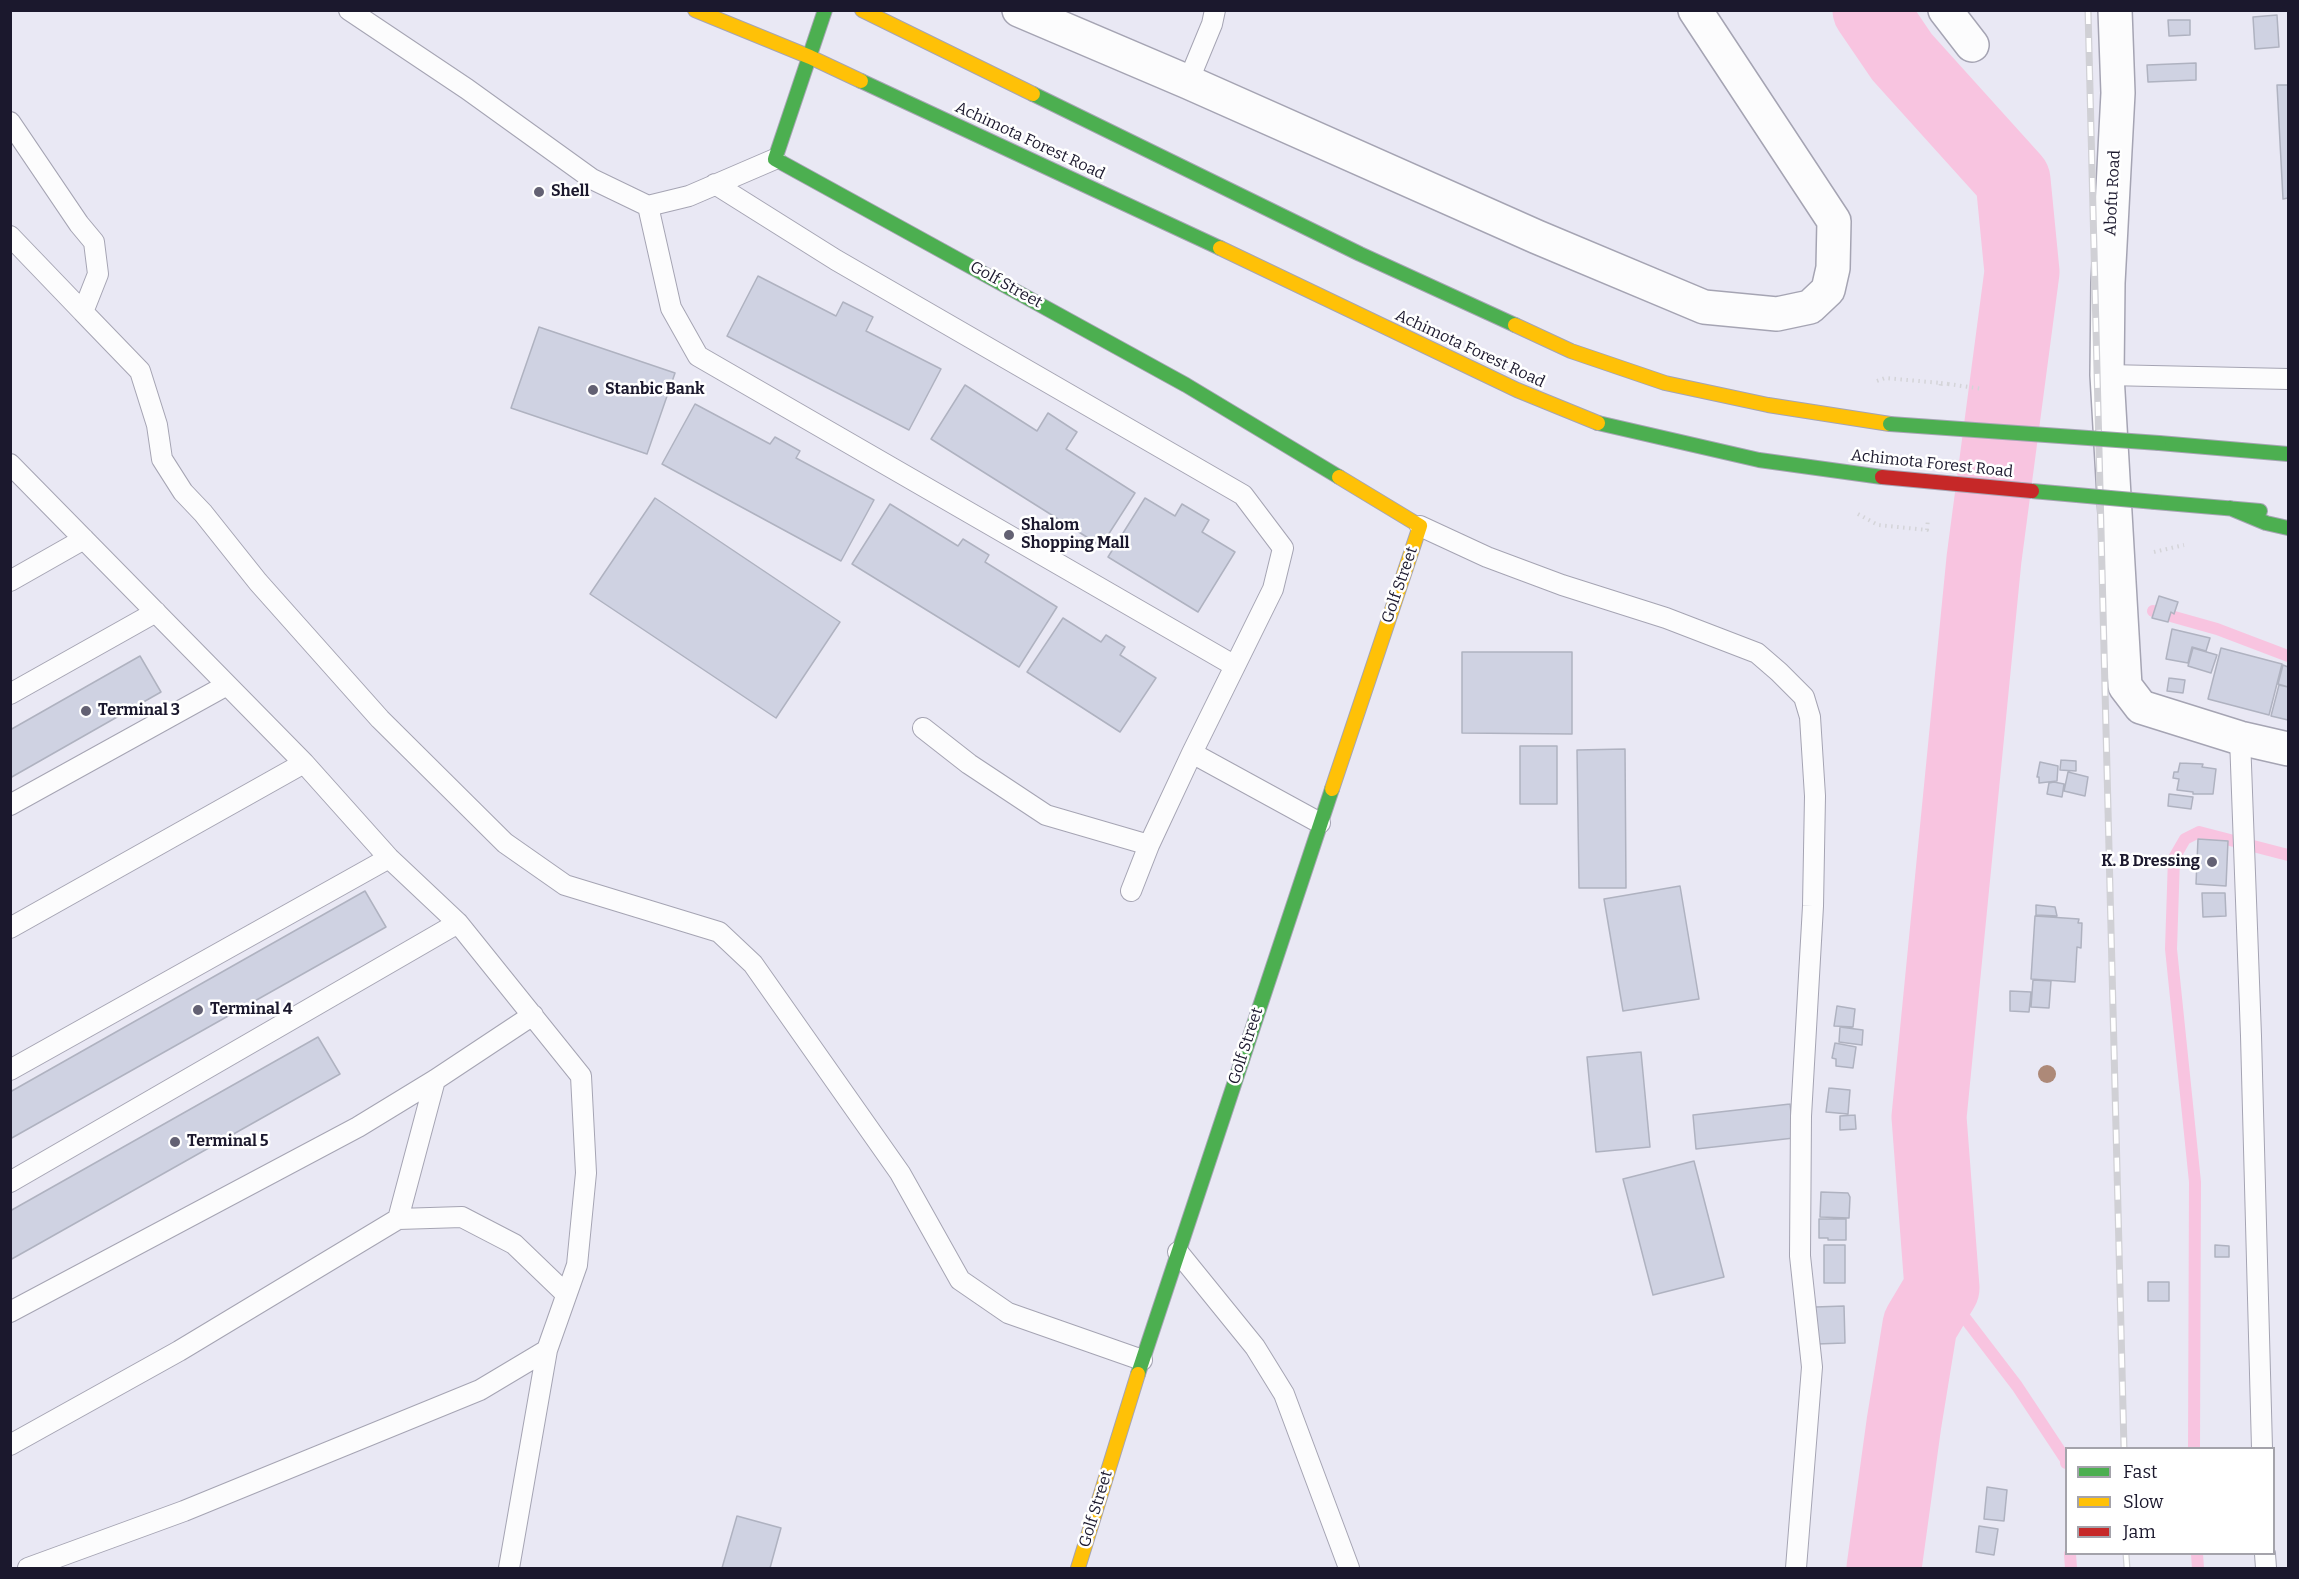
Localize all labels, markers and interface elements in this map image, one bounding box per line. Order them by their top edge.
street label: Achimota Forest Road [952,98,1108,184]
street label: Abofu Road [2101,150,2125,236]
place label: Shell [551,182,589,202]
marker: Shell [532,185,546,199]
street label: Golf Street [967,257,1045,313]
street label: Achimota Forest Road [1392,306,1548,392]
place label: Stanbic Bank [605,380,705,400]
marker: Stanbic Bank [586,383,600,397]
street label: Achimota Forest Road [1850,446,2014,482]
place label: Shalom Shopping Mall [1021,516,1130,554]
marker: Shalom Shopping Mall [1002,528,1016,542]
street label: Golf Street [1378,544,1422,626]
place label: Terminal 3 [98,701,180,721]
marker: Terminal 3 [79,704,93,718]
place label: K. B Dressing [2101,852,2200,872]
marker: K. B Dressing [2205,855,2219,869]
place label: Terminal 4 [210,1000,293,1020]
marker: Terminal 4 [191,1003,205,1017]
street label: Golf Street [1225,1005,1267,1087]
place label: Terminal 5 [187,1132,269,1152]
marker: Terminal 5 [168,1135,182,1149]
legend [2065,1447,2275,1555]
text: Fast [2123,1461,2158,1483]
street label: Golf Street [1075,1468,1117,1550]
text: Slow [2123,1491,2163,1513]
text: Jam [2123,1521,2156,1543]

